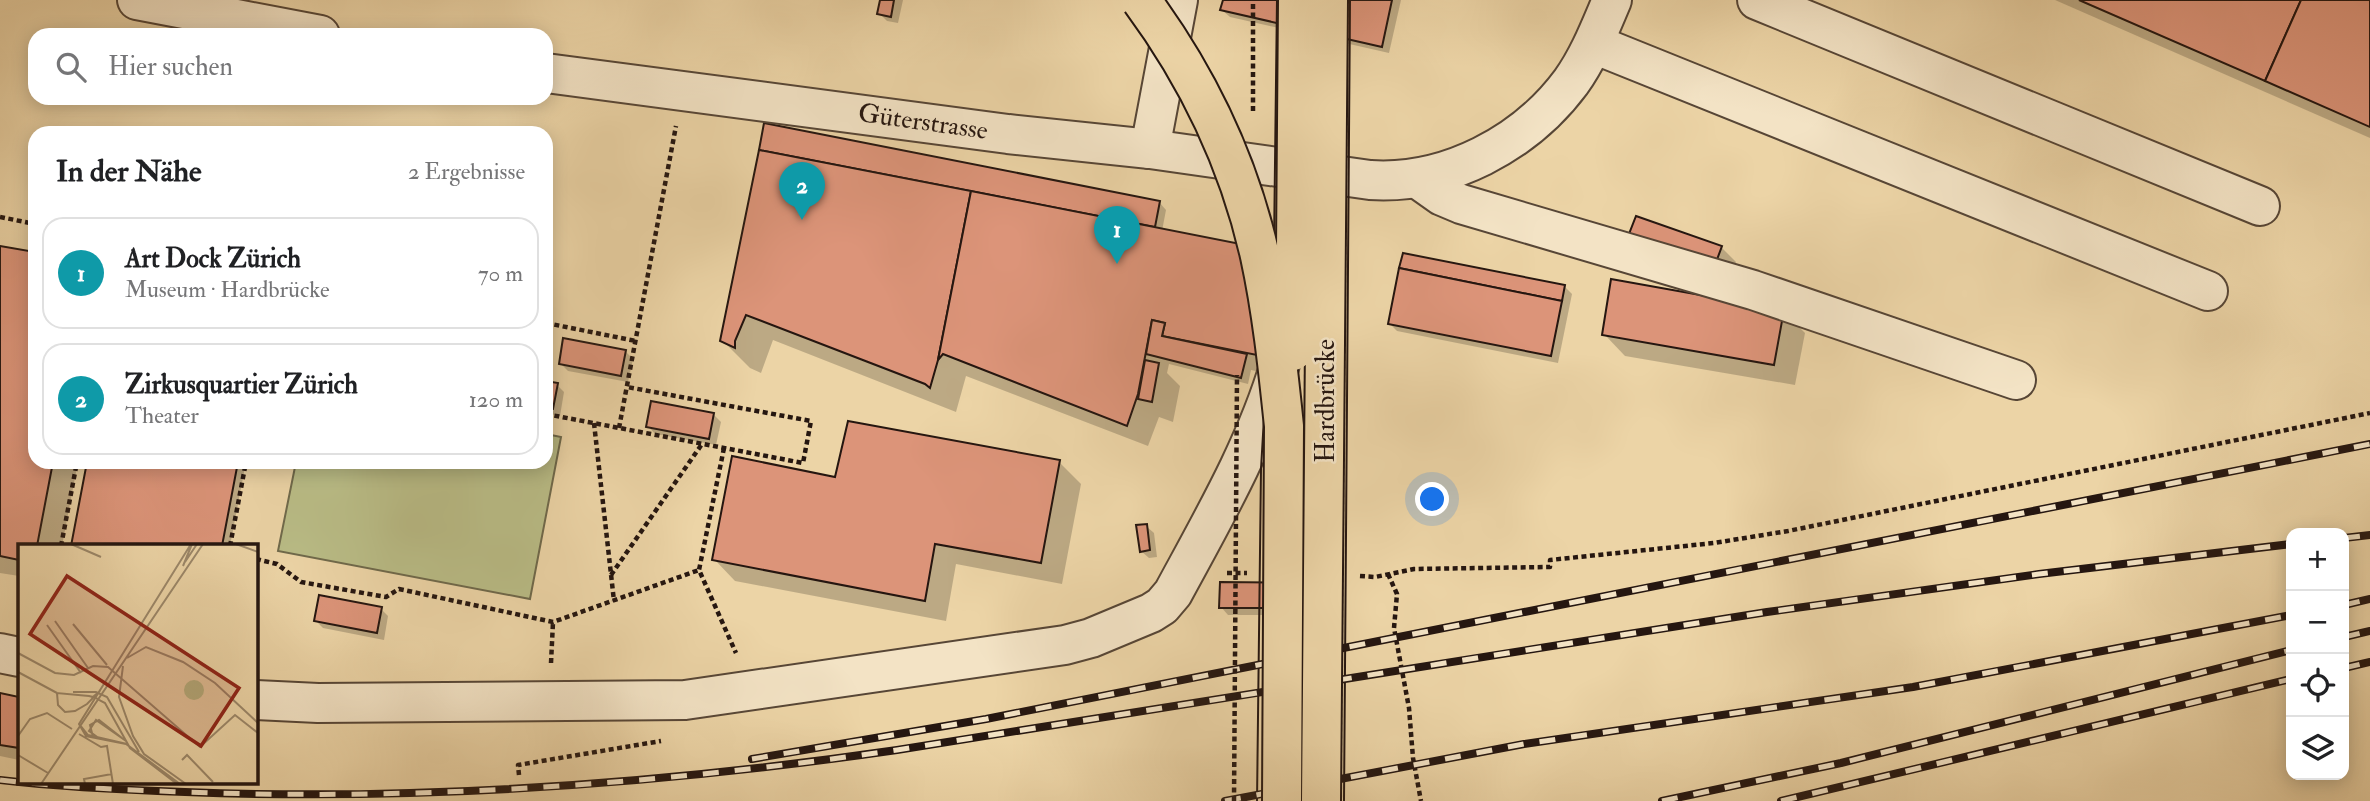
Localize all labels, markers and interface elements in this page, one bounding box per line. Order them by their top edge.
search box [28,28,553,105]
icon: search [52,48,90,86]
text: Hier suchen [108,51,233,83]
street label: Güterstrasse [856,97,990,147]
text: In der Nähe [56,153,201,190]
text: 2 Ergebnisse [408,157,525,186]
pin: 2 [779,162,825,220]
pin: 1 [1094,206,1140,264]
text: Art Dock Zürich [125,243,301,275]
text: 1 [77,259,85,288]
text: 70 m [478,259,523,288]
text: Museum · Hardbrücke [125,275,330,304]
street label: Hardbrücke [1310,339,1342,463]
text: Zirkusquartier Zürich [125,369,358,401]
text: 2 [75,385,87,414]
text: 120 m [469,385,523,414]
text: Theater [125,401,199,430]
your location [1415,482,1449,516]
map controls [2286,528,2349,780]
button: + [2286,528,2349,591]
inset map [18,544,257,784]
button: − [2286,591,2349,654]
button: locate [2286,654,2349,717]
button: layers [2286,717,2349,780]

